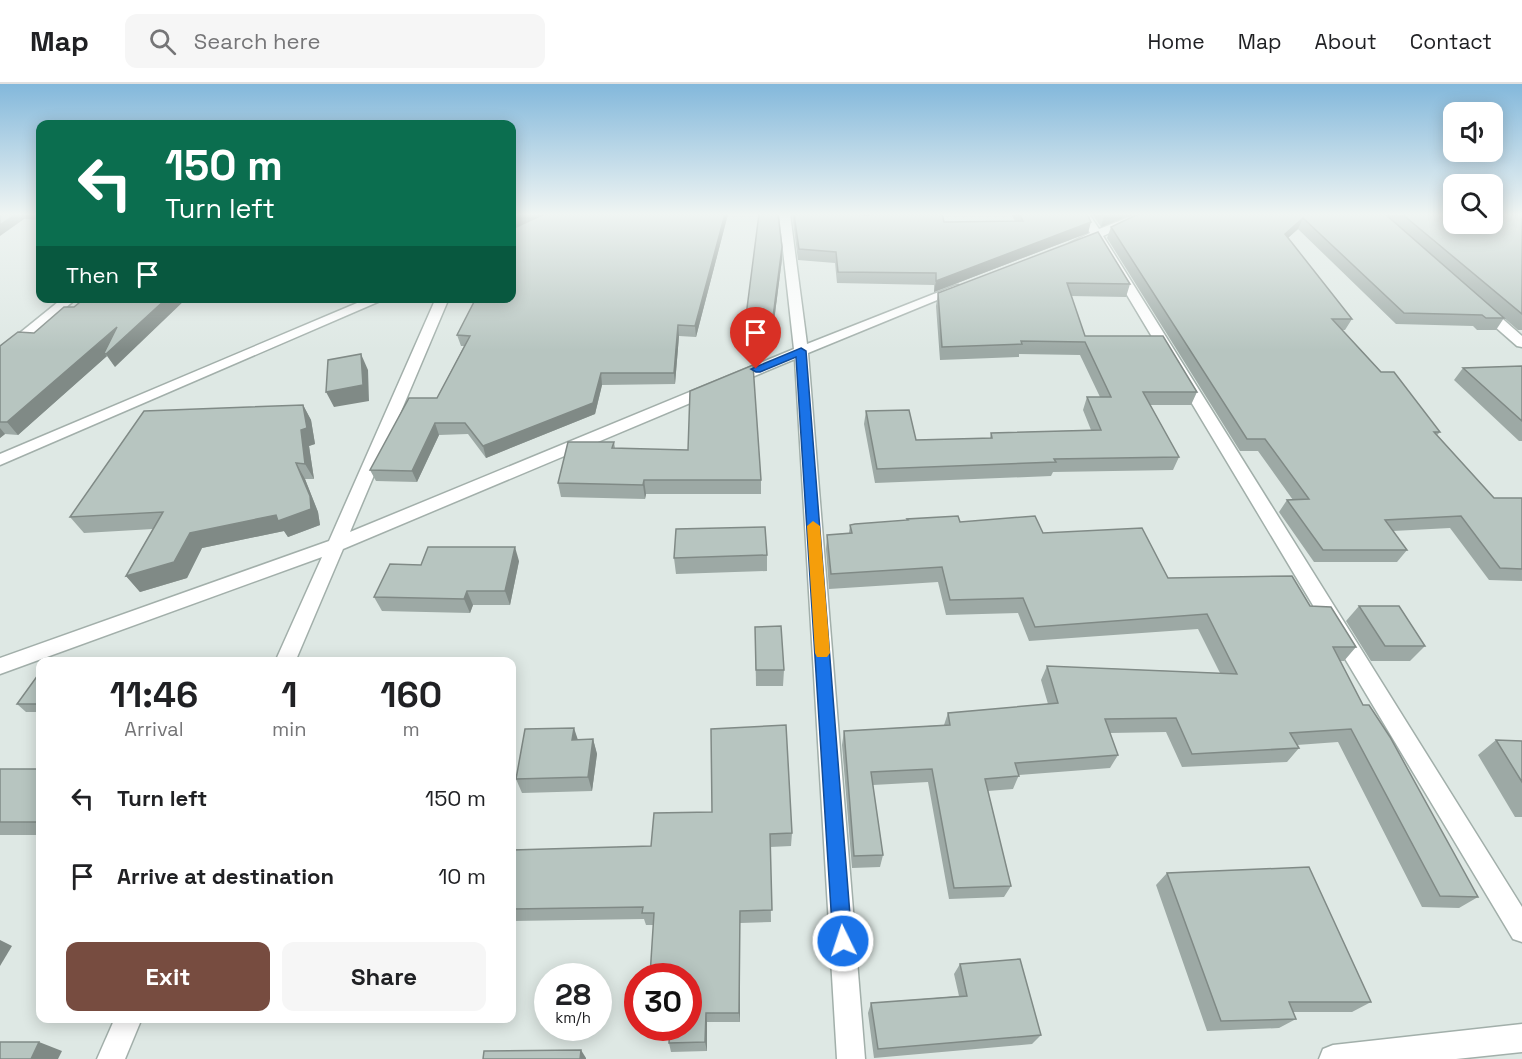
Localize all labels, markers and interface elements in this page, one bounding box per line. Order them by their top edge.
search box [125,14,545,68]
text: Map [30,23,89,59]
icon: search [146,25,179,58]
text: Search here [194,27,321,55]
text: Home [1147,28,1205,55]
text: Map [1238,28,1282,55]
text: About [1315,28,1377,55]
text: Contact [1410,28,1492,55]
map controls [1443,102,1503,234]
button: sound [1443,102,1503,162]
text: 150 m [165,139,283,192]
icon: left [66,144,144,222]
button: search [1443,174,1503,234]
text: Turn left [165,191,275,226]
icon: arrive [131,258,164,291]
text: Then [66,261,119,289]
pin [730,307,781,369]
icon: arrive [739,316,772,349]
text: 11:46 [110,672,198,718]
text: 1 [281,672,297,718]
text: 160 [380,672,442,718]
text: Arrival [124,716,184,742]
text: min [272,716,306,742]
text: m [403,716,420,742]
icon: left [66,782,99,815]
text: Turn left [117,784,207,812]
text: 150 m [425,784,486,812]
icon: arrive [66,860,99,893]
text: Arrive at destination [117,862,334,890]
text: 10 m [438,862,486,890]
position arrow [811,909,875,973]
button: Exit [66,942,270,1011]
button: Share [282,942,486,1011]
speed limit sign: 30 [624,963,702,1041]
text: 28 [555,975,591,1014]
text: km/h [555,1008,591,1027]

